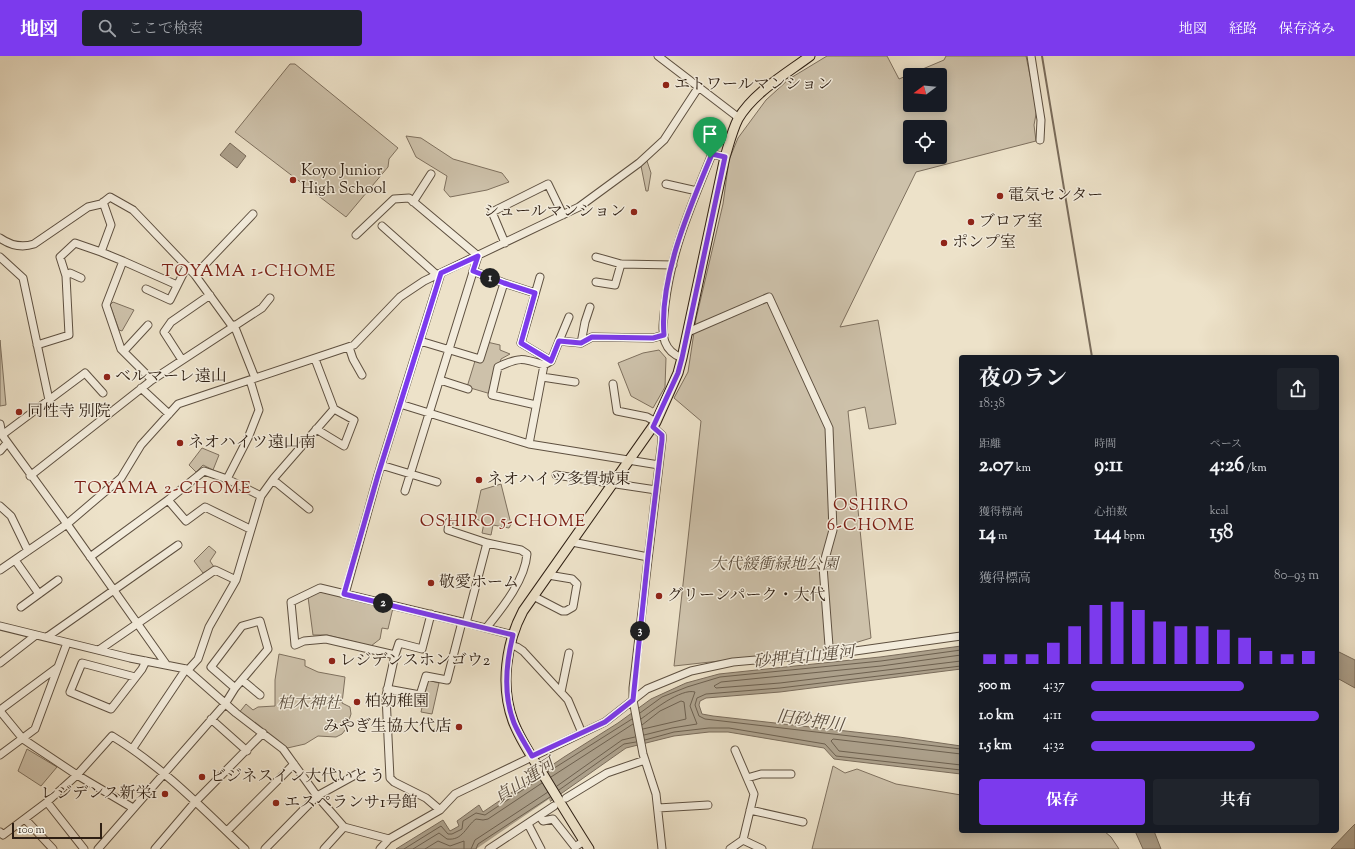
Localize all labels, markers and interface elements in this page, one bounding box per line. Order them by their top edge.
search box [82,10,362,46]
text: 地図 [20,17,58,44]
icon: search [96,17,118,39]
text: ここで検索 [128,19,203,40]
text: 地図 [1179,20,1207,40]
text: 経路 [1229,20,1257,40]
text: 保存済み [1279,20,1335,40]
north arrow [903,68,947,112]
map controls [903,68,947,164]
place label: エトワールマンション [674,74,833,97]
marker: エトワールマンション [661,80,671,90]
pin [693,117,727,158]
button: locate [903,120,947,164]
icon: arrive [699,123,721,145]
place label: Koyo Junior High School [301,160,387,201]
marker: Koyo Junior High School [288,175,298,185]
place label: 電気センター [1008,185,1103,208]
marker: 電気センター [995,191,1005,201]
place label: シュールマンション [483,201,626,224]
marker: シュールマンション [629,207,639,217]
place label: ブロア室 [979,211,1043,234]
marker: ブロア室 [966,217,976,227]
place label: ポンプ室 [952,232,1016,255]
marker: ポンプ室 [939,238,949,248]
district label: TOYAMA 1-CHOME [161,260,337,284]
pin: 1 [480,268,500,288]
text: 1 [488,270,492,286]
text: 夜のラン [979,364,1067,396]
place label: ベルマーレ遠山 [115,366,227,389]
button: share [1277,368,1319,410]
marker: ベルマーレ遠山 [102,372,112,382]
text: 18:38 [979,395,1005,413]
place label: 同性寺 別院 [27,401,110,424]
marker: 同性寺 別院 [14,407,24,417]
place label: ネオハイツ遠山南 [188,432,316,455]
text: 距離 [979,436,1001,452]
text: 時間 [1094,436,1116,452]
text: ペース [1210,436,1242,452]
marker: ネオハイツ遠山南 [175,438,185,448]
text: 2.07 [979,452,1013,481]
text: 9:11 [1094,452,1123,481]
text: 4:26 [1210,452,1244,481]
text: km [1013,460,1031,476]
text: /km [1244,460,1266,476]
place label: ネオハイツ多賀城東 [487,469,631,492]
marker: ネオハイツ多賀城東 [474,475,484,485]
district label: TOYAMA 2-CHOME [74,477,252,501]
district label: OSHIRO 6-CHOME [827,494,915,538]
text: kcal [1210,503,1229,519]
text: 獲得標高 [979,504,1023,520]
text: 心拍数 [1094,504,1127,520]
district label: OSHIRO 5-CHOME [420,510,586,534]
text: 158 [1210,519,1233,548]
text: 14 [979,520,996,549]
text: 144 [1094,520,1121,549]
text: m [996,528,1007,544]
text: bpm [1121,528,1145,544]
park label: 大代緩衝緑地公園 [710,554,841,577]
text: 80–93 m [1274,567,1319,585]
text: 獲得標高 [979,570,1031,588]
place label: 敬愛ホーム [439,572,519,595]
marker: 敬愛ホーム [426,578,436,588]
place label: グリーンパーク・大代 [667,585,826,608]
marker: グリーンパーク・大代 [654,591,664,601]
pin: 2 [373,593,393,613]
text: 2 [380,595,386,611]
pin: 3 [630,621,650,641]
text: 3 [638,623,642,639]
water label: 砂押貞山運河 [752,640,859,675]
place label: レジデンスホンゴウ2 [340,650,491,673]
marker: レジデンスホンゴウ2 [327,656,337,666]
text: 500 m [979,677,1011,695]
text: 4:37 [1043,677,1065,695]
place label: 柏幼稚園 [365,691,429,714]
park label: 柏木神社 [277,693,342,716]
marker: 柏幼稚園 [352,697,362,707]
water label: 旧砂押川 [775,705,847,739]
text: 1.0 km [979,707,1014,725]
text: 4:11 [1043,707,1062,725]
place label: みやぎ生協大代店 [323,716,451,739]
marker: みやぎ生協大代店 [454,722,464,732]
text: 1.5 km [979,737,1012,755]
text: 4:32 [1043,737,1064,755]
water label: 貞山運河 [490,752,563,811]
place label: ビジネスイン大代いとう [210,766,385,789]
marker: ビジネスイン大代いとう [197,772,207,782]
button: 保存 [979,779,1145,825]
button: 共有 [1153,779,1319,825]
place label: レジデンス新栄1 [41,783,158,806]
marker: レジデンス新栄1 [160,789,170,799]
place label: エスペランサ1号館 [284,792,417,815]
marker: エスペランサ1号館 [271,798,281,808]
scale bar [12,821,102,840]
text: 100 m [18,822,45,838]

